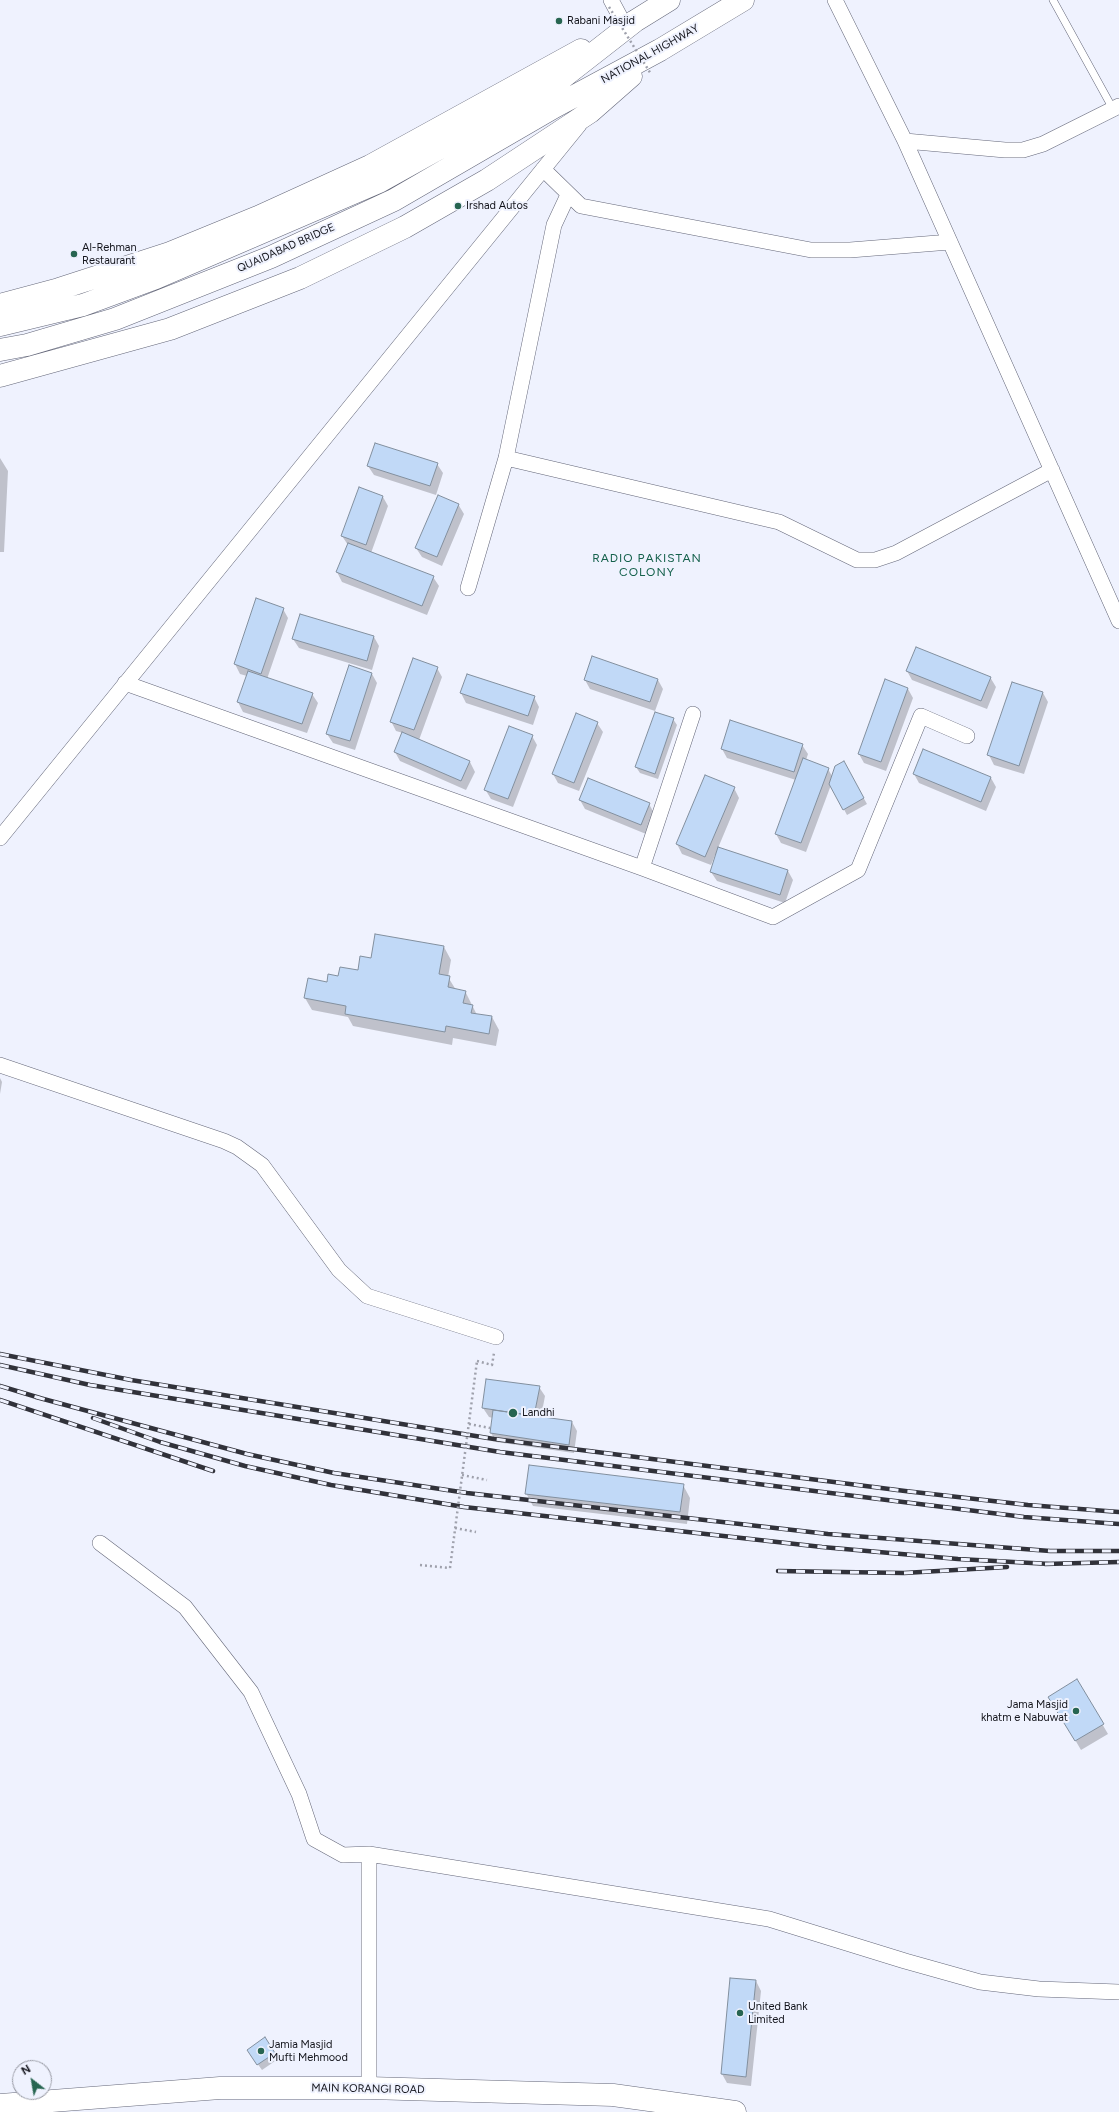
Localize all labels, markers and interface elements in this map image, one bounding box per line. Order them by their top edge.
place label: Rabani Masjid [567,14,635,28]
marker: Rabani Masjid [554,16,564,26]
street label: NATIONAL HIGHWAY [599,22,701,86]
place label: Irshad Autos [466,199,528,213]
marker: Irshad Autos [453,201,463,211]
street label: QUAIDABAD BRIDGE [235,221,337,275]
place label: Al-Rehman Restaurant [82,241,137,267]
marker: Al-Rehman Restaurant [69,249,79,259]
district label: RADIO PAKISTAN COLONY [592,551,702,579]
place label: Landhi [522,1406,555,1420]
marker: Landhi [507,1407,519,1419]
place label: Jama Masjid khatm e Nabuwat [981,1698,1068,1724]
marker: Jama Masjid khatm e Nabuwat [1071,1706,1081,1716]
place label: United Bank Limited [748,2000,808,2026]
marker: United Bank Limited [735,2008,745,2018]
place label: Jamia Masjid Mufti Mehmood [269,2038,348,2064]
marker: Jamia Masjid Mufti Mehmood [256,2046,266,2056]
north arrow [12,2060,52,2100]
text: N [19,2062,33,2078]
street label: MAIN KORANGI ROAD [311,2081,425,2097]

